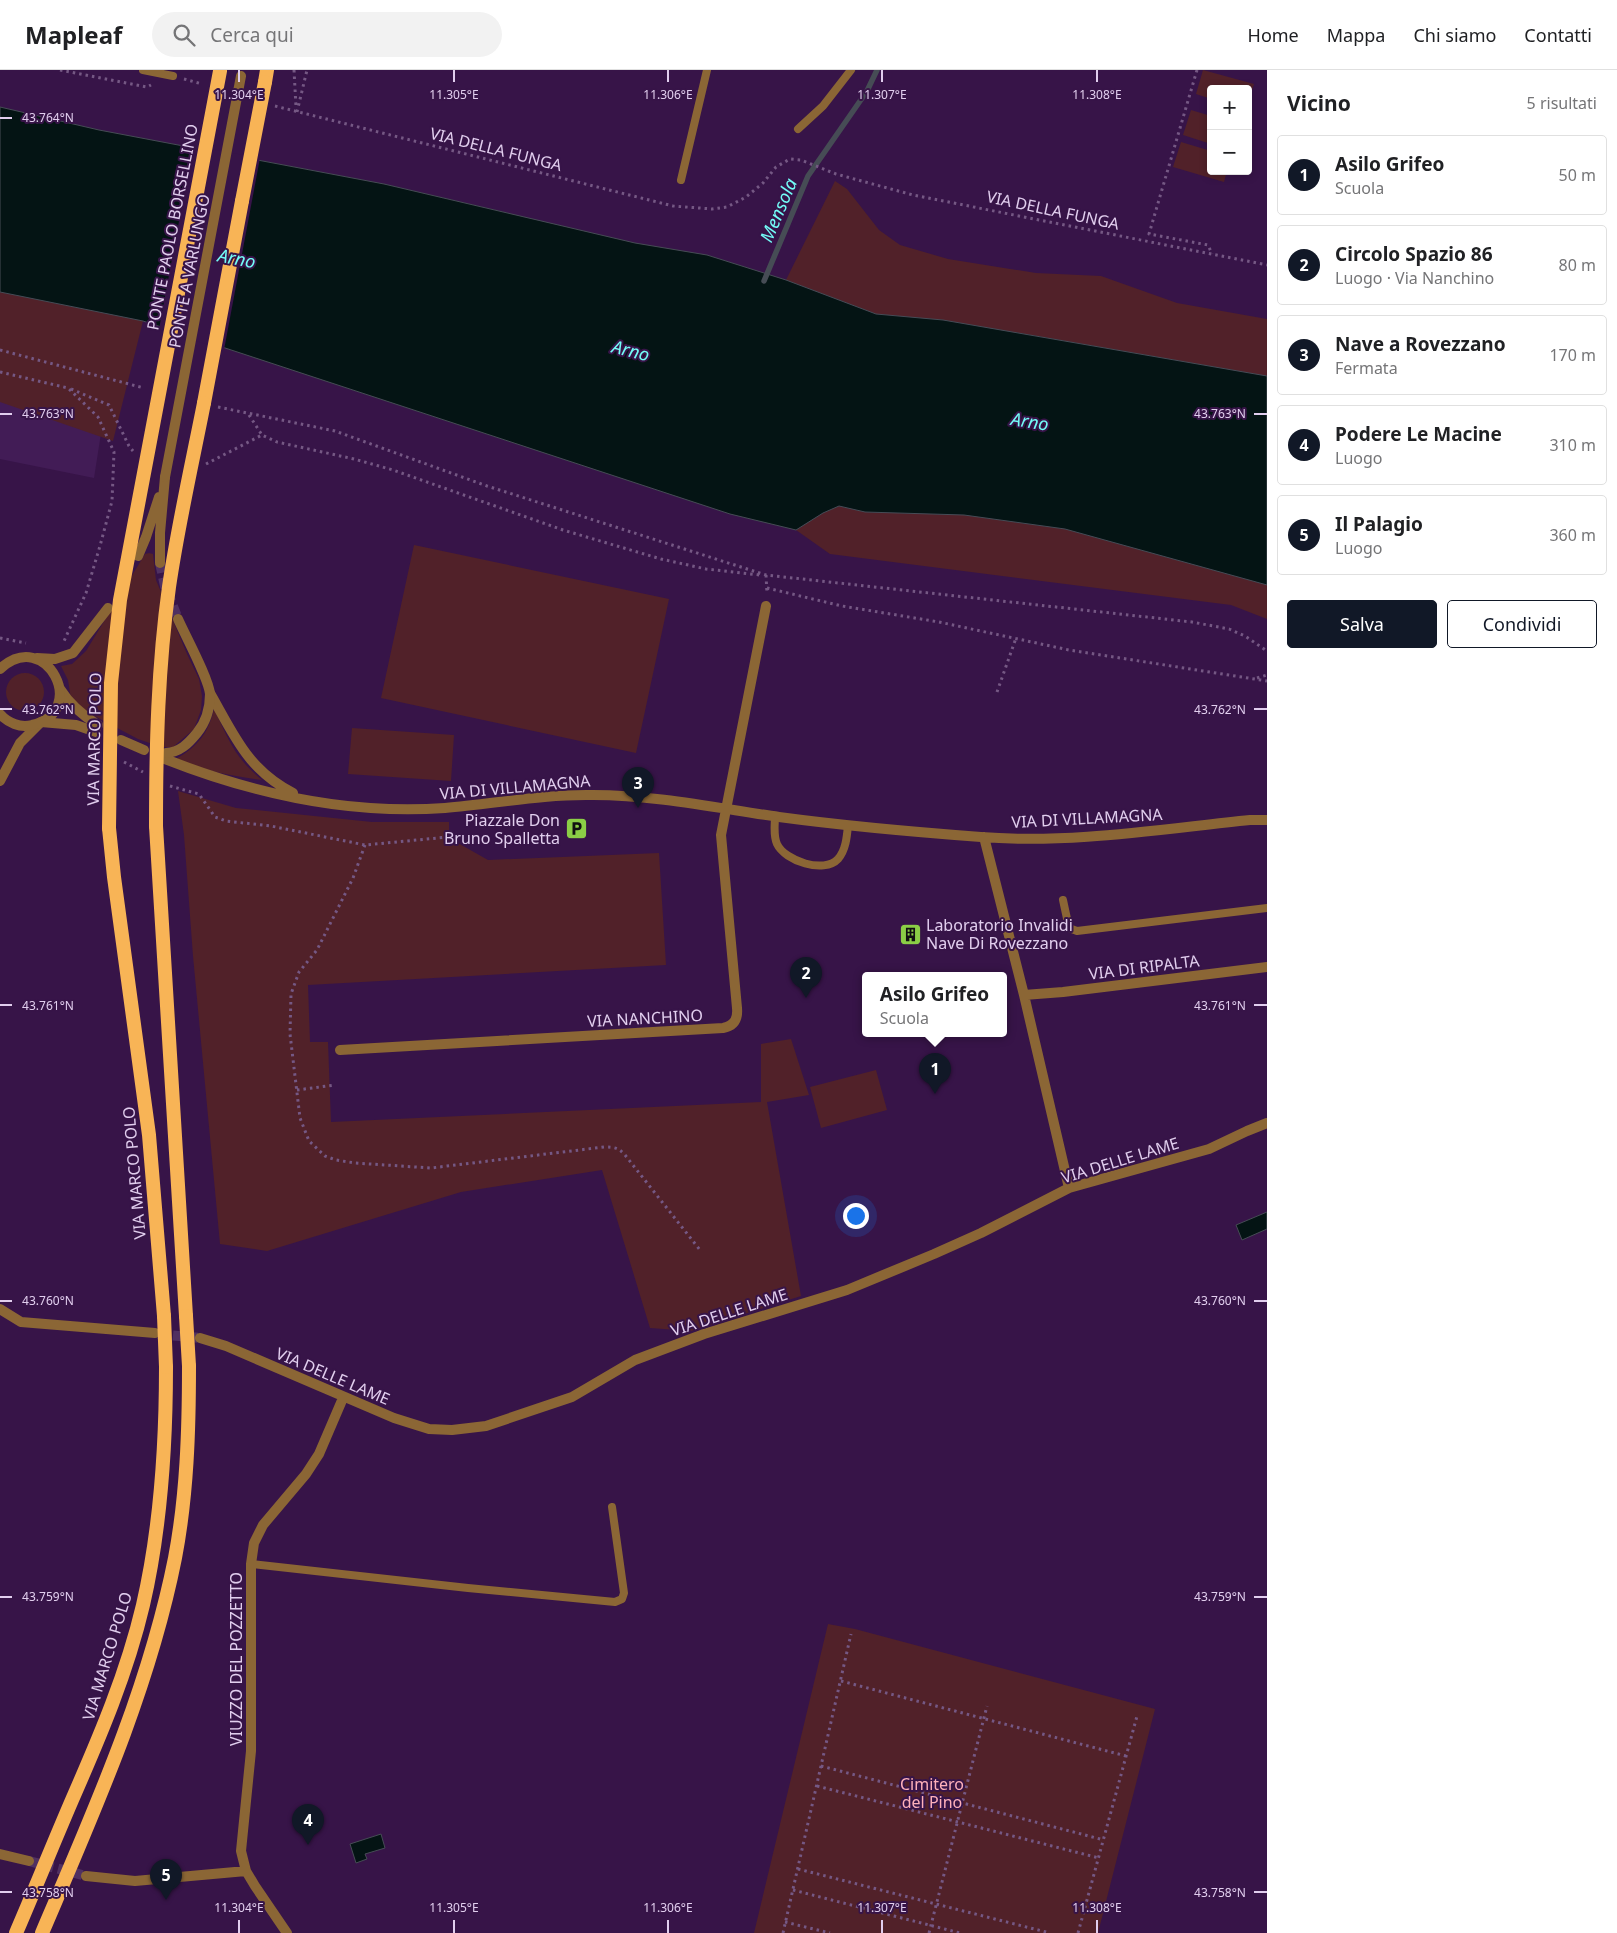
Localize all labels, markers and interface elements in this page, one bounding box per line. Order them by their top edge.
search box [152,12,502,57]
text: Mapleaf [25,18,122,51]
icon: search [170,21,198,49]
text: Cerca qui [210,22,294,48]
text: Home [1248,23,1299,47]
text: Mappa [1327,23,1385,47]
text: Chi siamo [1413,23,1496,47]
text: Contatti [1524,23,1592,47]
map controls [1207,85,1252,175]
button: + [1207,85,1252,130]
text: 11.304°E [214,86,264,103]
text: 11.305°E [429,86,479,103]
text: 11.306°E [643,86,693,103]
text: 11.307°E [857,86,907,103]
text: 11.308°E [1072,86,1122,103]
text: Vicino [1287,89,1351,117]
text: 5 risultati [1527,92,1597,114]
text: 43.764°N [22,109,74,126]
street label: PONTE PAOLO BORSELLINO [141,122,203,332]
street label: VIA DELLA FUNGA [428,122,565,176]
button: − [1207,130,1252,175]
text: Asilo Grifeo [1335,151,1444,177]
text: 1 [1299,164,1309,186]
text: 50 m [1559,164,1596,186]
water label: Mensola [754,174,802,246]
text: Scuola [1335,177,1384,199]
street label: VIA DELLA FUNGA [985,185,1122,235]
street label: PONTE A VARLUNGO [163,192,215,350]
text: Circolo Spazio 86 [1335,241,1493,267]
water label: Arno [214,242,258,273]
text: 2 [1299,254,1309,276]
text: 80 m [1559,254,1596,276]
text: Luogo · Via Nanchino [1335,267,1494,289]
text: Nave a Rovezzano [1335,331,1506,357]
water label: Arno [608,333,652,366]
text: 3 [1299,344,1309,366]
text: 170 m [1549,344,1596,366]
text: Fermata [1335,357,1398,379]
text: 43.763°N [22,405,74,422]
text: 43.763°N [1194,405,1246,422]
water label: Arno [1007,406,1051,436]
text: Podere Le Macine [1335,421,1502,447]
text: 4 [1299,434,1309,456]
text: 310 m [1549,434,1596,456]
text: Luogo [1335,447,1382,469]
text: Il Palagio [1335,511,1423,537]
text: 5 [1299,524,1309,546]
text: 360 m [1549,524,1596,546]
text: Luogo [1335,537,1382,559]
button: Salva [1287,600,1437,648]
button: Condividi [1447,600,1597,648]
street label: VIA MARCO POLO [82,672,106,806]
text: 43.762°N [22,701,74,718]
text: 43.762°N [1194,701,1246,718]
pin: 3 [622,767,654,808]
street label: VIA DI VILLAMAGNA [439,769,592,805]
street label: VIA DI VILLAMAGNA [1011,803,1164,833]
place label: Piazzale Don Bruno Spalletta [444,809,560,849]
parking icon: Piazzale Don Bruno Spalletta [564,817,588,841]
place label: Laboratorio Invalidi Nave Di Rovezzano [926,914,1073,954]
building icon: Laboratorio Invalidi Nave Di Rovezzano [898,922,922,946]
street label: VIA DI RIPALTA [1087,949,1201,985]
pin: 2 [790,957,822,998]
popup [862,972,1007,1037]
text: Asilo Grifeo [880,981,989,1007]
text: 43.761°N [22,997,74,1014]
text: 43.761°N [1194,997,1246,1014]
street label: VIA NANCHINO [586,1004,704,1032]
text: Scuola [880,1007,929,1029]
pin: 1 [919,1053,951,1094]
street label: VIA MARCO POLO [117,1106,151,1240]
street label: VIA DELLE LAME [1059,1132,1181,1188]
your location [843,1203,869,1229]
street label: VIA DELLE LAME [668,1283,790,1341]
text: 43.760°N [22,1292,74,1309]
text: 43.760°N [1194,1292,1246,1309]
street label: VIA DELLE LAME [273,1342,393,1410]
street label: VIUZZO DEL POZZETTO [225,1572,247,1746]
text: 43.759°N [22,1588,74,1605]
text: 43.759°N [1194,1588,1246,1605]
street label: VIA MARCO POLO [77,1589,137,1723]
park label: Cimitero del Pino [900,1773,964,1813]
pin: 4 [292,1804,324,1845]
pin: 5 [150,1859,182,1900]
text: 43.758°N [22,1884,74,1901]
text: 43.758°N [1194,1884,1246,1901]
text: 11.304°E [214,1899,264,1916]
text: 11.305°E [429,1899,479,1916]
text: 11.306°E [643,1899,693,1916]
text: 11.307°E [857,1899,907,1916]
text: 11.308°E [1072,1899,1122,1916]

